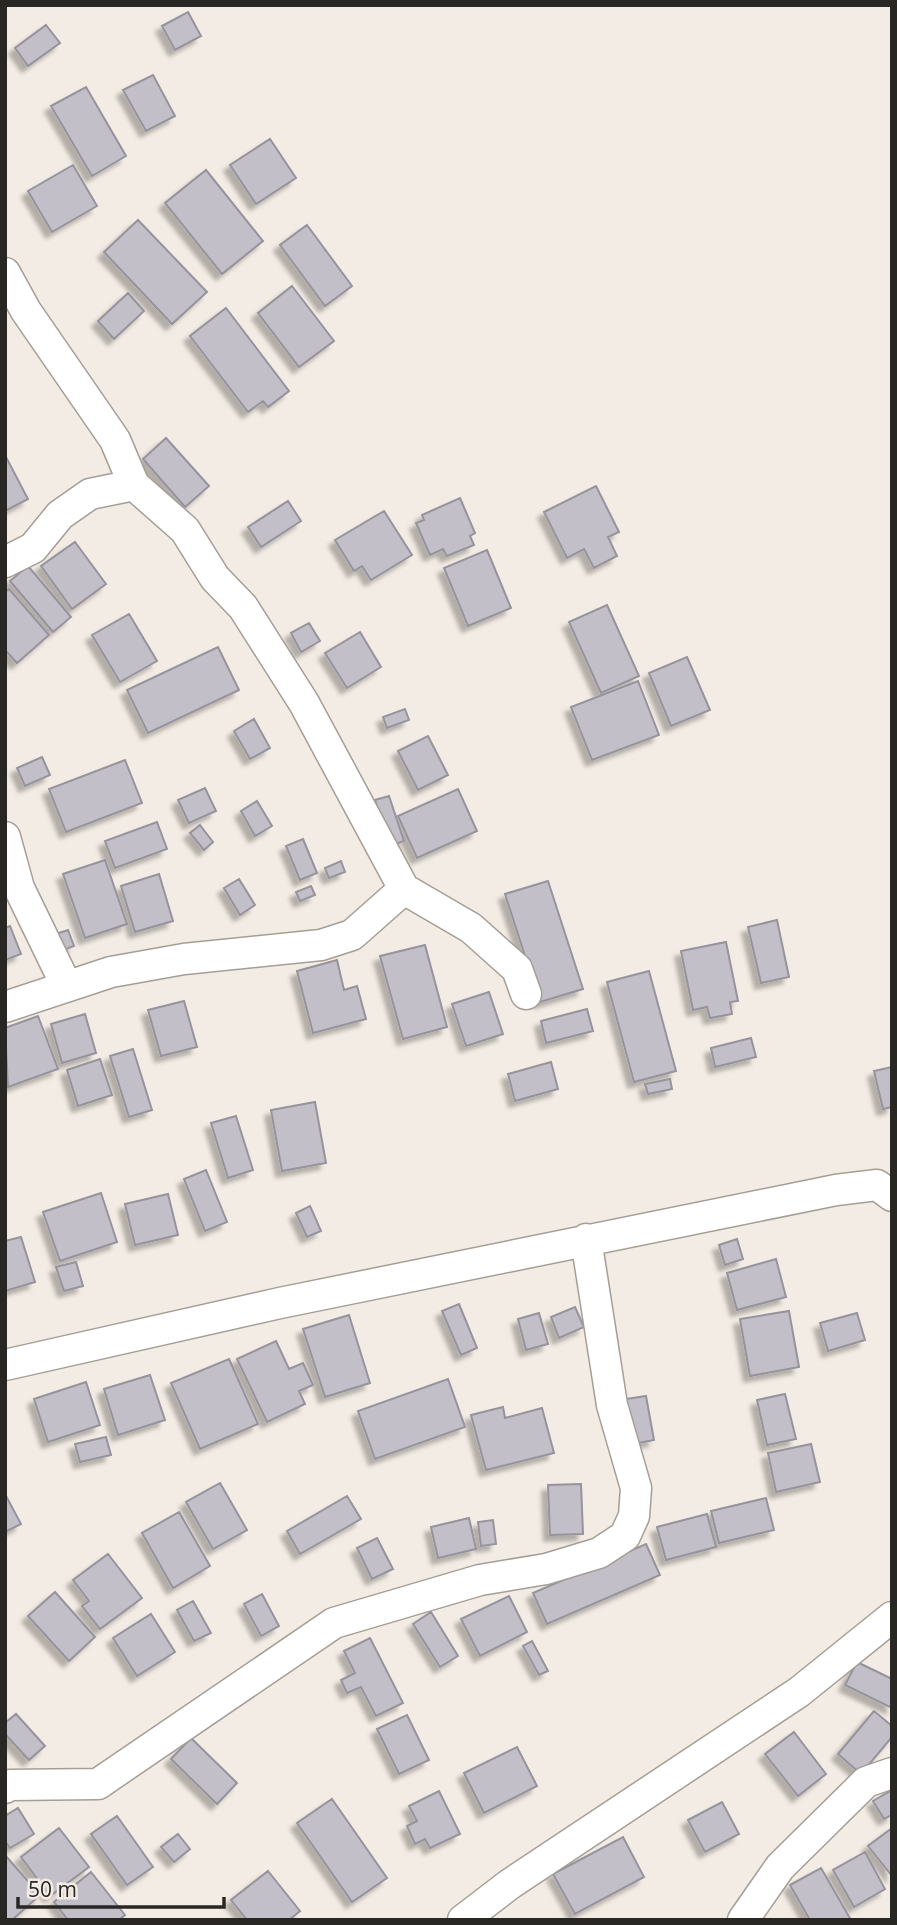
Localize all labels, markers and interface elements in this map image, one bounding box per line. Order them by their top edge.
scale bar [18,1866,224,1910]
text: 50 m [28,1875,77,1903]

